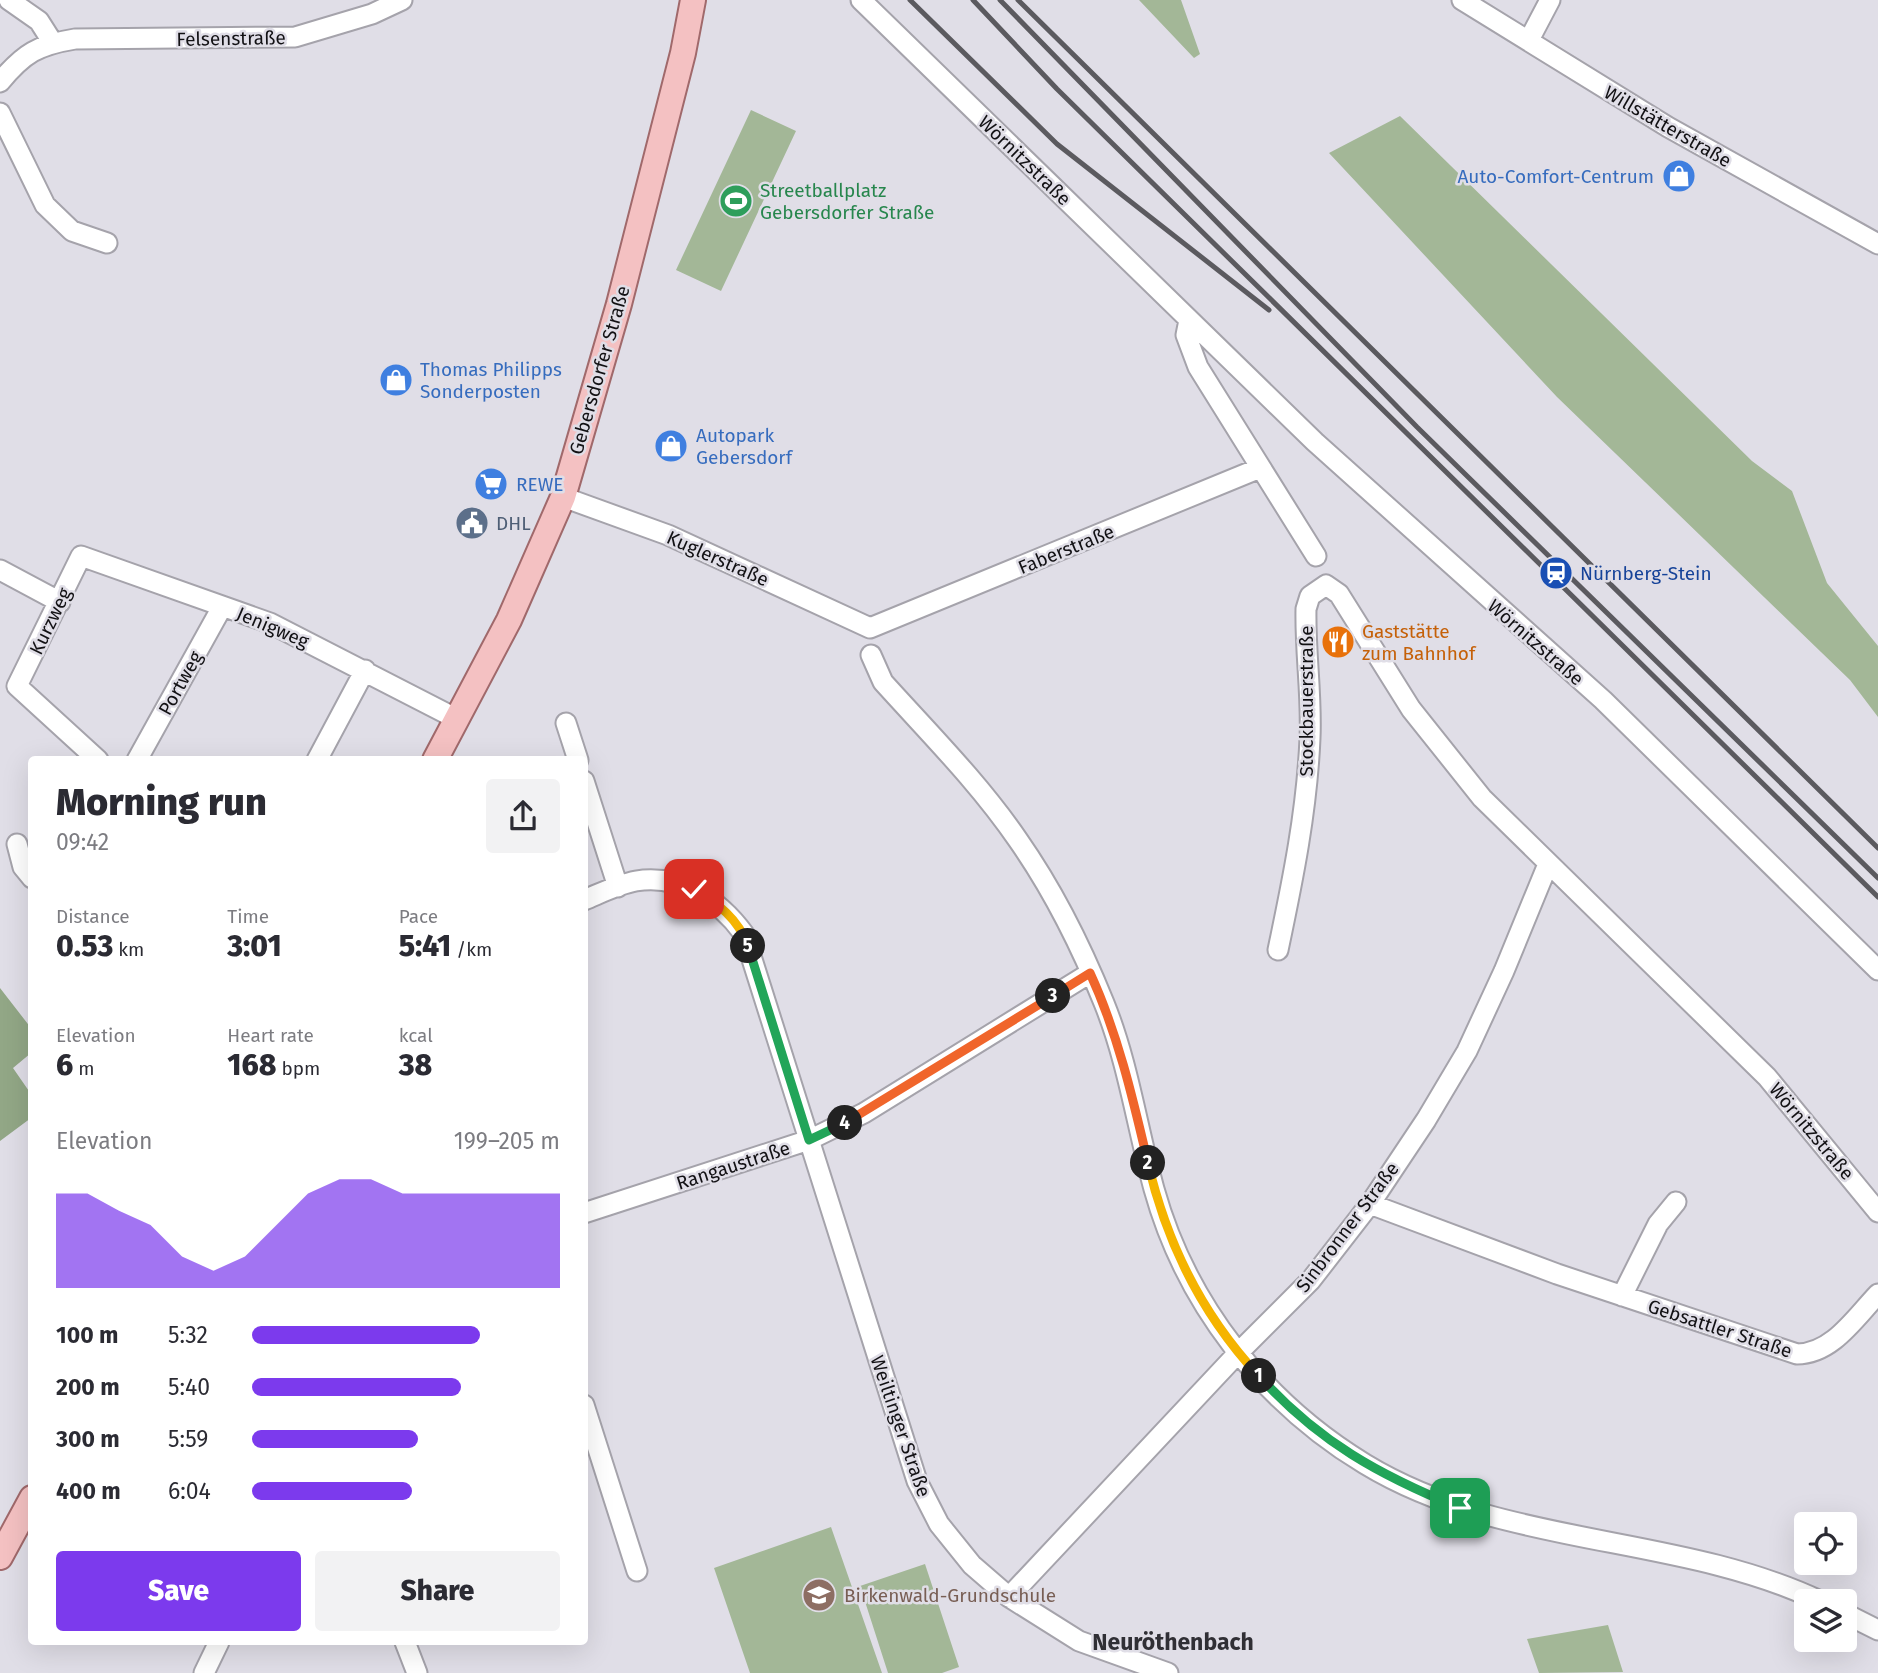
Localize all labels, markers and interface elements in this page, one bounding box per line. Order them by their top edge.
street label: Felsenstraße [176,26,286,51]
street label: Willstätterstraße [1600,81,1736,172]
street label: Wörnitzstraße [974,110,1076,210]
shop icon: Auto-Comfort-Centrum [1660,157,1698,195]
place label: Auto-Comfort-Centrum [1457,165,1654,188]
place label: Streetballplatz Gebersdorfer Straße [760,179,934,224]
sports icon: Streetballplatz Gebersdorfer Straße [717,182,755,220]
street label: Gebersdorfer Straße [564,283,635,457]
place label: Thomas Philipps Sonderposten [420,358,562,403]
shop icon: Thomas Philipps Sonderposten [377,361,415,399]
place label: Autopark Gebersdorf [696,424,794,469]
shop icon: Autopark Gebersdorf [652,427,690,465]
supermarket icon: REWE [472,465,510,503]
place label: REWE [516,473,564,496]
public building icon: DHL [453,504,491,542]
place label: DHL [496,512,531,535]
street label: Faberstraße [1015,520,1118,579]
street label: Kuglerstraße [663,526,772,591]
station icon: Nürnberg-Stein [1537,554,1575,592]
place label: Nürnberg-Stein [1580,562,1712,585]
street label: Kurzweg [24,584,76,658]
street label: Wörnitzstraße [1483,594,1588,690]
street label: Jenigweg [233,602,313,653]
place label: Gaststätte zum Bahnhof [1362,620,1477,665]
restaurant icon: Gaststätte zum Bahnhof [1319,623,1357,661]
street label: Stockbauerstraße [1295,625,1318,777]
street label: Portweg [154,647,207,719]
text: Morning run [56,779,267,825]
button: share [486,779,560,853]
text: 09:42 [56,828,109,856]
pin [664,859,724,919]
icon: check [675,870,713,908]
text: Distance [56,905,130,928]
text: Time [227,905,269,928]
text: Pace [399,905,438,928]
text: 0.53 [56,928,113,964]
text: 3:01 [227,928,282,964]
text: 5:41 [399,928,451,964]
pin: 5 [730,928,766,964]
text: 5 [742,934,753,957]
text: km [113,938,144,961]
text: /km [451,938,492,961]
pin: 3 [1036,978,1070,1014]
text: 3 [1048,984,1057,1007]
text: Elevation [56,1024,136,1047]
text: Heart rate [227,1024,314,1047]
text: kcal [399,1024,433,1047]
text: 6 [56,1047,73,1083]
text: 168 [227,1047,276,1083]
text: 38 [399,1047,432,1083]
text: m [73,1057,95,1080]
text: bpm [276,1057,320,1080]
street label: Wörnitzstraße [1764,1078,1859,1185]
pin: 4 [828,1106,862,1140]
text: 4 [839,1111,850,1134]
text: Elevation [56,1127,152,1155]
text: 199–205 m [454,1127,560,1155]
street label: Rangaustraße [673,1136,793,1195]
pin: 2 [1130,1146,1166,1180]
text: 2 [1143,1151,1152,1174]
street label: Sinbronner Straße [1291,1158,1404,1297]
street label: Gebsattler Straße [1645,1294,1795,1363]
text: 100 m [56,1321,118,1349]
text: 5:32 [168,1321,208,1349]
street label: Weiltinger Straße [866,1352,936,1500]
pin: 1 [1242,1358,1276,1394]
text: 1 [1254,1364,1263,1387]
text: 200 m [56,1373,120,1401]
text: 5:40 [168,1373,210,1401]
text: 300 m [56,1425,120,1453]
text: 5:59 [168,1425,208,1453]
text: 400 m [56,1477,121,1505]
text: 6:04 [168,1477,211,1505]
pin [1430,1478,1490,1538]
icon: arrive [1441,1489,1479,1527]
map controls [1794,1512,1857,1652]
button: locate [1794,1512,1857,1575]
button: Save [56,1551,301,1631]
button: Share [315,1551,560,1631]
school or university icon: Birkenwald-Grundschule [800,1576,838,1614]
place label: Birkenwald-Grundschule [844,1584,1056,1607]
button: layers [1794,1589,1857,1652]
district label: Neuröthenbach [1092,1628,1254,1656]

